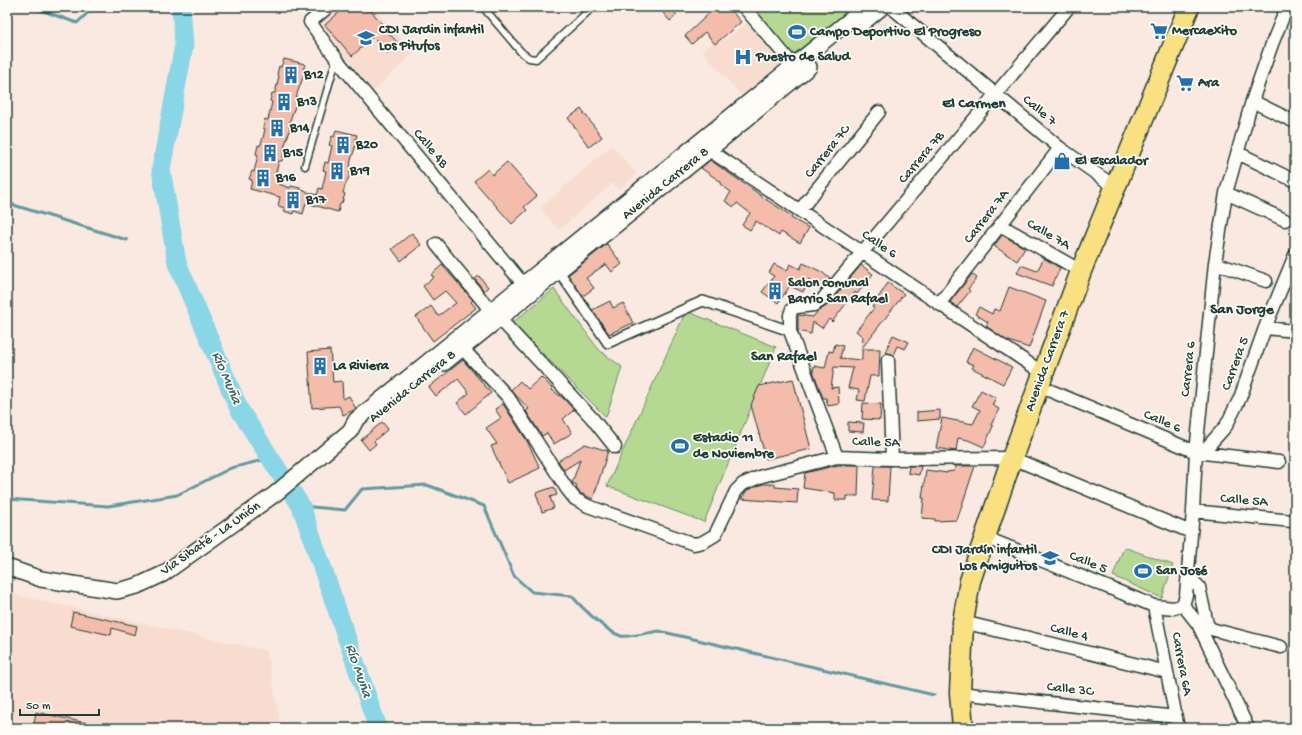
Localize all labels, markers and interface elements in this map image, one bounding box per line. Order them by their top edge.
supermarket icon: Mercaexito [1149,21,1169,41]
place label: CDI Jardin infantil Los Pitufos [378,22,484,55]
sports icon: Campo Deportivo El Progreso [787,22,807,42]
place label: Mercaexito [1172,23,1238,40]
place label: Campo Deportivo El Progreso [809,24,982,41]
school or university icon: CDI Jardin infantil Los Pitufos [356,28,376,48]
hospital icon: Puesto de Salud [733,47,753,67]
place label: Puesto de Salud [755,49,852,66]
building icon: B12 [281,65,301,85]
place label: B12 [303,67,324,84]
supermarket icon: Ara [1175,73,1195,93]
place label: Ara [1197,75,1220,92]
building icon: B13 [274,92,294,112]
street label: Calle 7 [1018,92,1060,131]
place label: B13 [296,94,317,111]
district label: El Carmen [942,95,1007,113]
building icon: B14 [267,118,287,138]
place label: B14 [289,120,310,137]
street label: Carrera 7C [801,121,855,182]
street label: Calle 4B [409,126,452,173]
street label: Carrera 7B [895,128,949,188]
building icon: B20 [333,135,353,155]
place label: B20 [355,137,378,154]
building icon: B15 [260,143,280,163]
street label: Avenida Carrera 8 [619,144,713,224]
place label: B15 [282,145,304,162]
shop icon: El Escalador [1052,151,1072,171]
place label: El Escalador [1075,153,1150,170]
building icon: B19 [327,161,347,181]
place label: B19 [349,163,370,180]
building icon: B16 [253,168,273,188]
place label: B16 [275,170,297,187]
street label: Carrera 7A [961,186,1014,247]
building icon: B17 [283,190,303,210]
place label: B17 [305,192,327,209]
street label: Calle 7A [1023,216,1074,255]
street label: Calle 6 [858,227,901,263]
place label: Salon comunal Barrio San Rafael [787,275,888,308]
building icon: Salon comunal Barrio San Rafael [765,281,785,301]
district label: San Jorge [1210,301,1275,319]
street label: Avenida Carrera 7 [1022,307,1074,414]
street label: Carrera 5 [1218,335,1254,393]
street label: Carrera 6 [1178,340,1200,398]
street label: Avenida Carrera 8 [366,347,460,427]
district label: San Rafael [751,348,818,366]
water label: Río Muña [207,349,246,409]
building icon: La Riviera [310,356,330,376]
place label: La Riviera [333,358,390,375]
street label: Calle 6 [1141,407,1184,438]
place label: Estadio 11 de Noviembre [693,430,775,463]
street label: Calle 5A [852,434,901,452]
sports icon: Estadio 11 de Noviembre [670,436,690,456]
street label: Calle 5A [1220,490,1269,512]
street label: Vía Sibaté - La Unión [157,498,265,581]
place label: CDI Jardín infantil Los Amiguitos [931,542,1038,575]
school or university icon: CDI Jardín infantil Los Amiguitos [1040,548,1060,568]
street label: Calle 5 [1067,548,1109,578]
sports icon: San José [1133,561,1153,581]
place label: San José [1156,563,1208,580]
street label: Calle 4 [1048,620,1090,646]
street label: Carrera 6A [1167,631,1196,698]
water label: Río Muña [340,642,376,702]
street label: Calle 3C [1046,679,1096,701]
scale bar [20,691,99,717]
text: 50 m [26,700,51,714]

